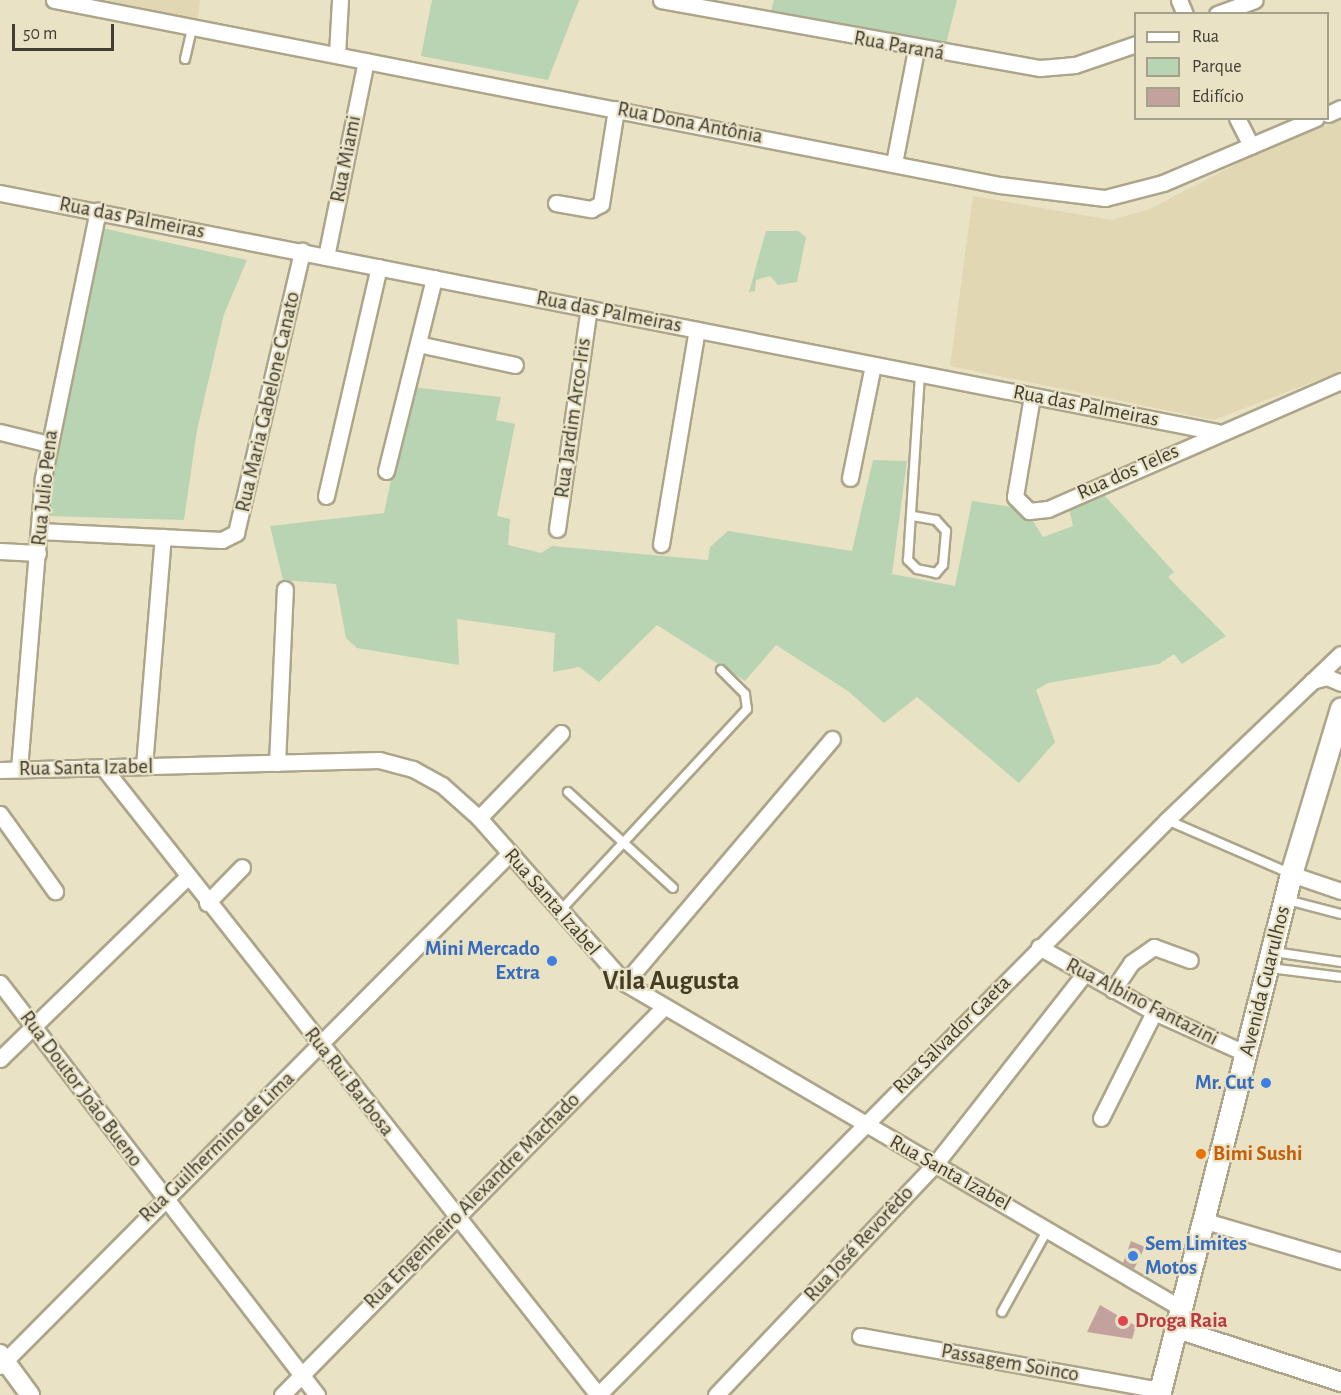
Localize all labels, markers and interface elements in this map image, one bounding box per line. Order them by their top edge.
scale bar [15,12,117,50]
legend [1134,12,1329,120]
text: 50 m [23,25,57,43]
street label: Rua Paraná [852,26,946,66]
text: Rua [1192,28,1219,46]
text: Parque [1192,58,1241,76]
text: Edifício [1192,88,1244,106]
street label: Rua Dona Antônia [615,97,765,149]
street label: Rua Miami [325,113,367,205]
street label: Rua das Palmeiras [57,192,207,244]
street label: Rua das Palmeiras [534,286,684,338]
street label: Rua Maria Gabelone Canato [230,289,306,515]
street label: Rua Jardim Arco-Iris [549,336,597,500]
street label: Rua das Palmeiras [1011,380,1161,432]
street label: Rua Julio Pena [26,429,64,547]
street label: Rua dos Teles [1073,438,1183,506]
street label: Rua Santa Izabel [19,754,153,782]
street label: Rua Santa Izabel [498,843,606,961]
street label: Avenida Guarulhos [1234,903,1296,1059]
place label: Mini Mercado Extra [425,936,540,986]
street label: Rua Albino Fantazini [1062,953,1222,1051]
marker: Mini Mercado Extra [545,954,559,968]
district label: Vila Augusta [603,965,739,997]
street label: Rua Salvador Gaeta [888,971,1016,1099]
street label: Rua Doutor João Bueno [14,1006,148,1172]
street label: Rua Rui Barbosa [299,1022,399,1142]
street label: Rua Guilhermino de Lima [134,1066,300,1228]
place label: Mr. Cut [1195,1070,1254,1096]
marker: Mr. Cut [1259,1076,1273,1090]
street label: Rua Engenheiro Alexandre Machado [359,1088,585,1314]
street label: Rua Santa Izabel [885,1129,1015,1217]
place label: Bimi Sushi [1213,1141,1302,1167]
marker: Bimi Sushi [1194,1147,1208,1161]
street label: Rua José Revorêdo [799,1181,919,1307]
place label: Sem Limites Motos [1145,1231,1247,1281]
marker: Sem Limites Motos [1126,1249,1140,1263]
place label: Droga Raia [1135,1308,1228,1334]
marker: Droga Raia [1116,1314,1130,1328]
street label: Passagem Soinco [939,1338,1081,1388]

